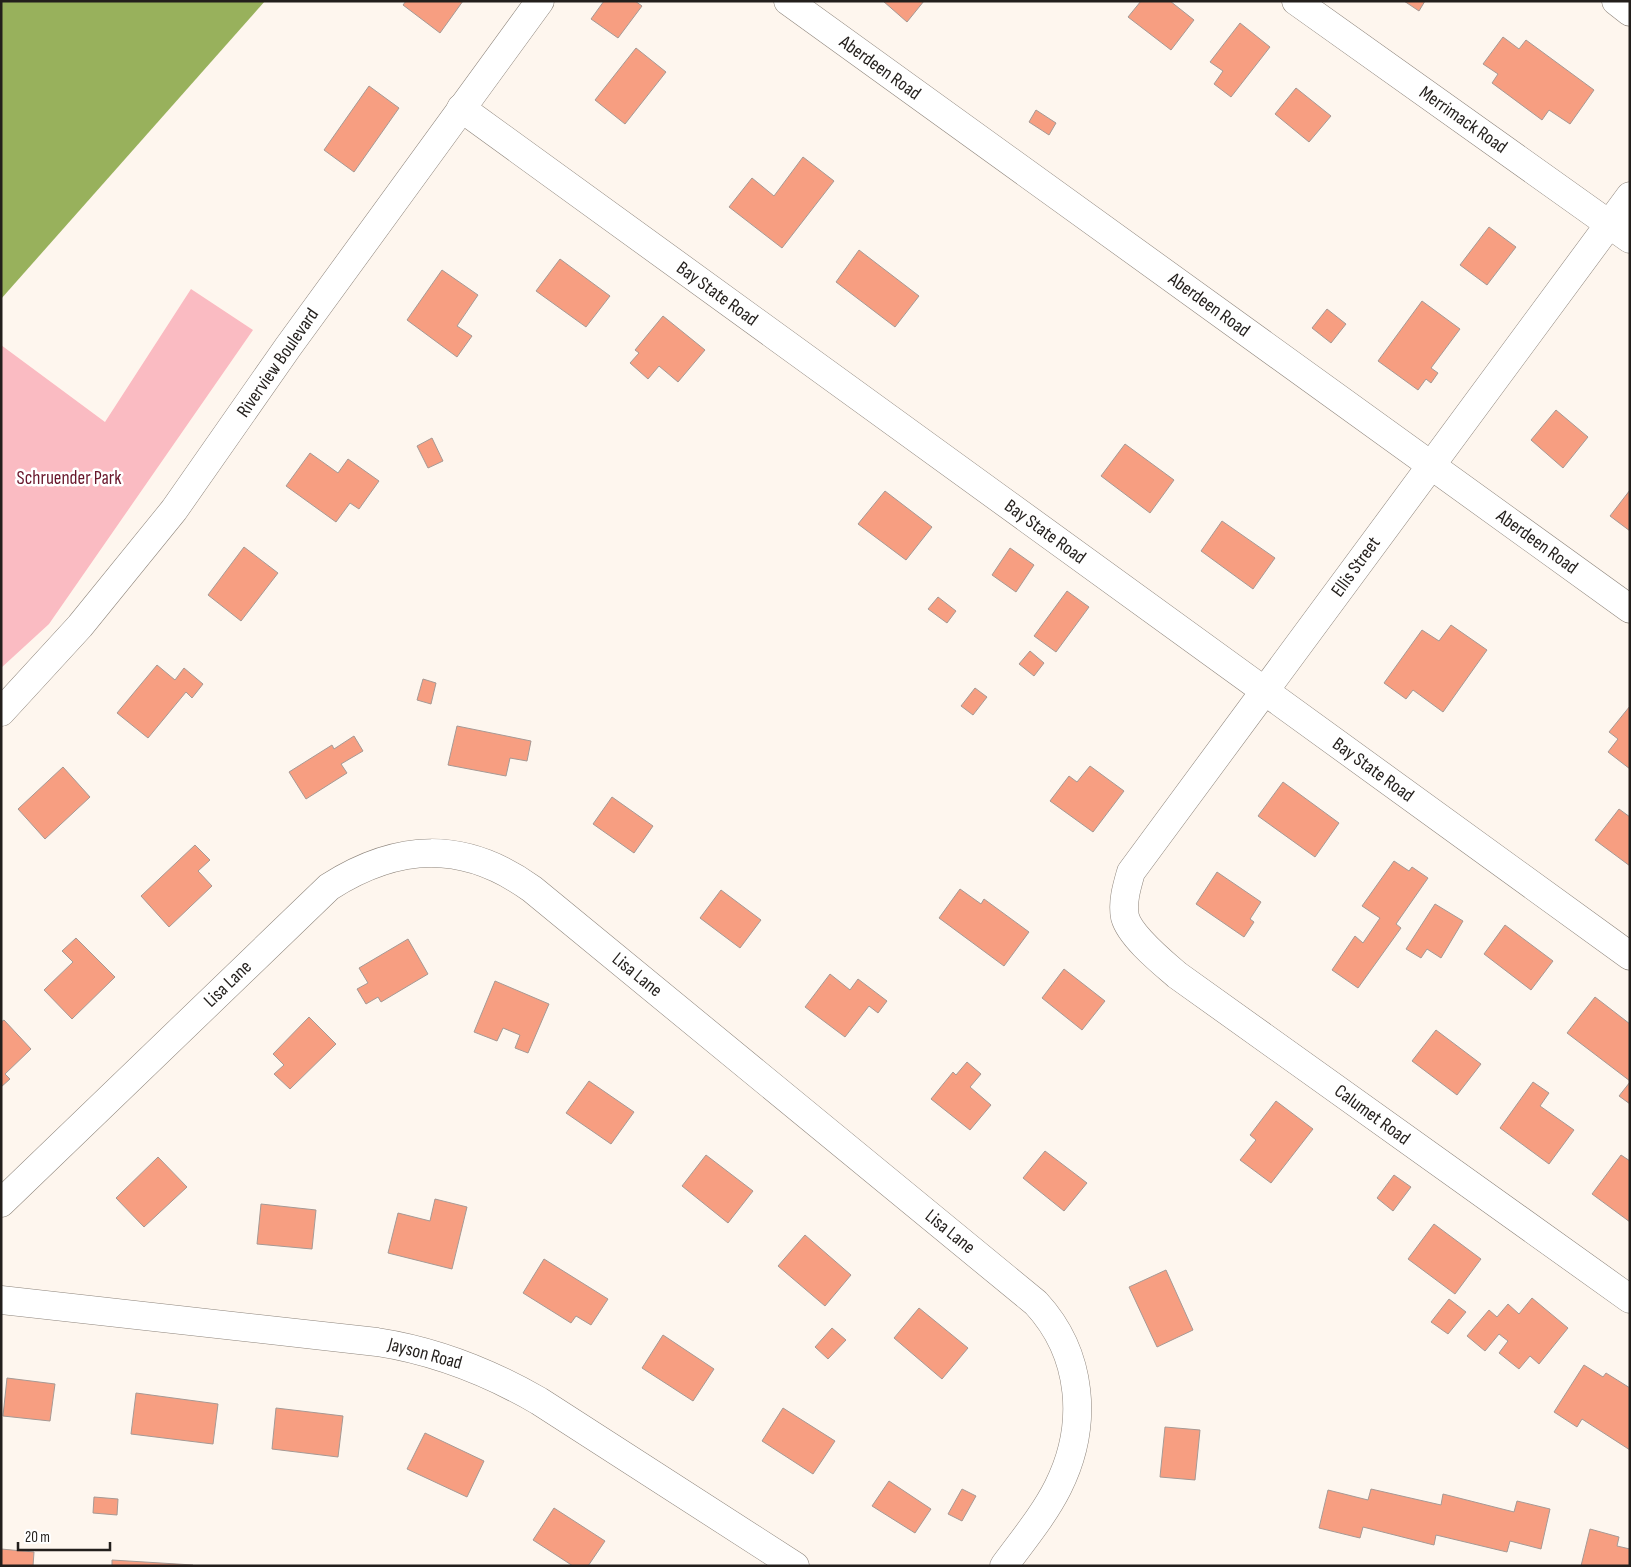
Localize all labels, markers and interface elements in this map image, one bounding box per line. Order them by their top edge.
street label: Aberdeen Road [834,30,925,105]
street label: Merrimack Road [1414,81,1512,159]
street label: Bay State Road [672,257,762,331]
street label: Aberdeen Road [1163,267,1254,342]
street label: Riverview Boulevard [232,304,324,422]
park label: Schruender Park [17,467,122,490]
street label: Bay State Road [1000,495,1090,569]
street label: Aberdeen Road [1491,504,1582,579]
street label: Ellis Street [1326,532,1386,602]
street label: Bay State Road [1328,733,1418,807]
street label: Lisa Lane [607,948,667,1002]
street label: Lisa Lane [199,956,257,1012]
street label: Calumet Road [1330,1080,1414,1150]
street label: Lisa Lane [920,1205,980,1259]
street label: Jayson Road [384,1333,465,1375]
scale bar [18,1520,110,1552]
text: 20 m [25,1528,50,1547]

